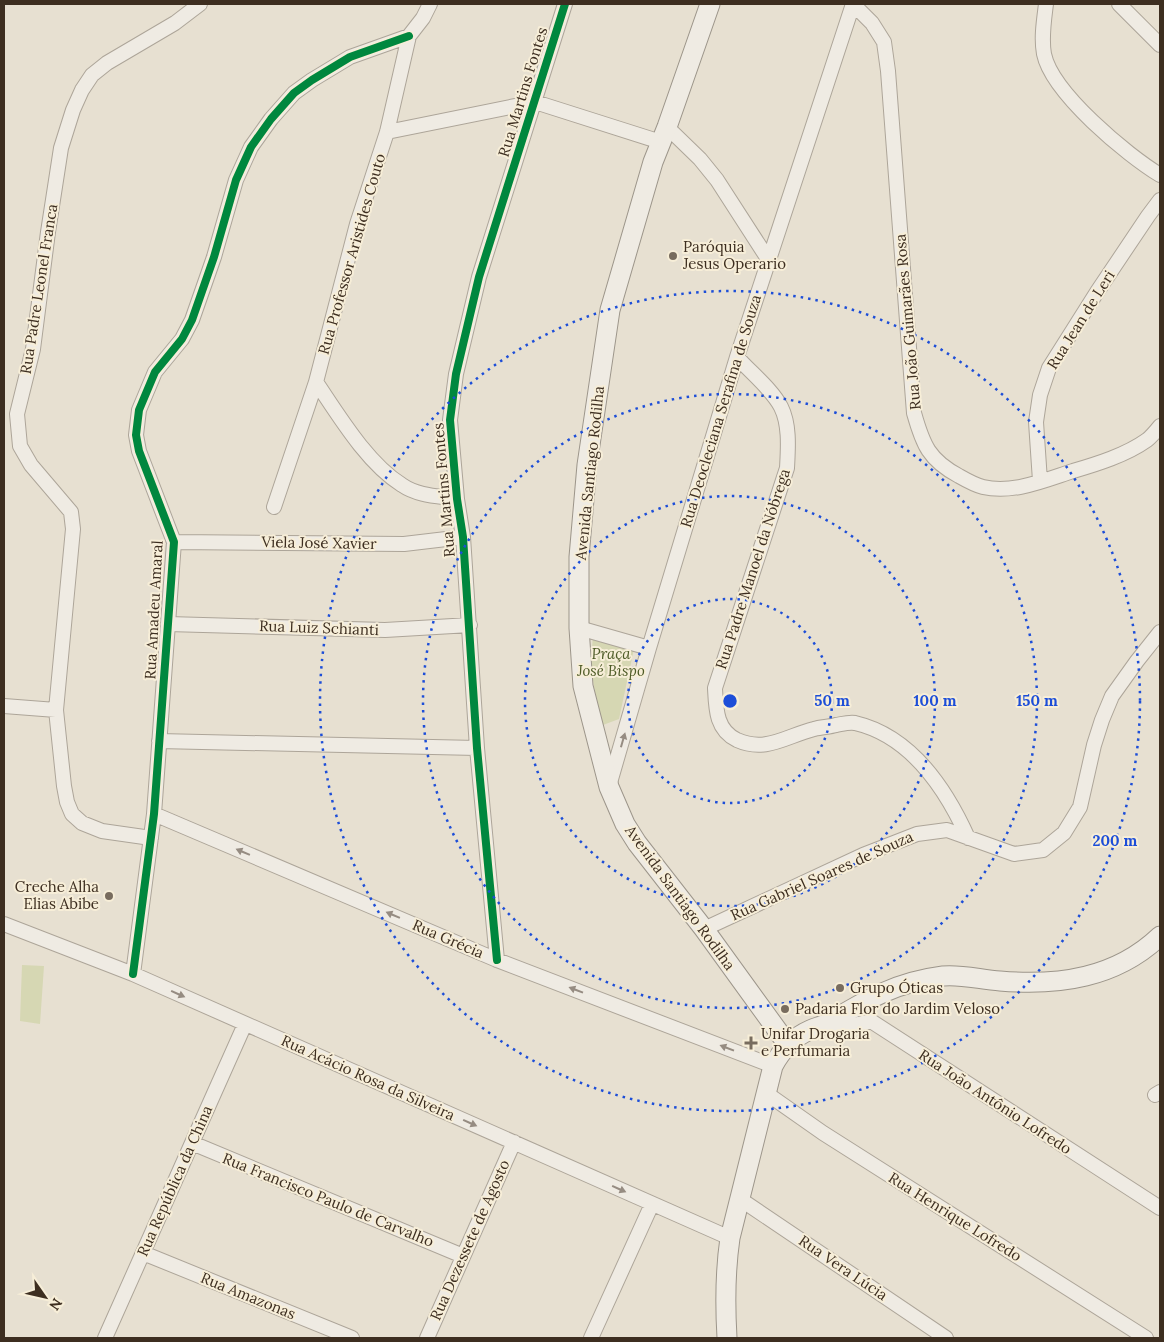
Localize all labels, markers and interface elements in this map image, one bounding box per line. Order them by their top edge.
street label: Rua Martins Fontes [494,25,551,159]
street label: Rua Professor Aristides Couto [314,151,389,357]
street label: Rua Padre Leonel Franca [16,202,61,375]
street label: Rua João Guimarães Rosa [890,233,925,411]
place label: Paróquia Jesus Operario [682,237,786,273]
marker: Paróquia Jesus Operario [667,250,679,262]
street label: Rua Jean de Leri [1043,267,1119,373]
street label: Rua Deocleciana Serafina de Souza [676,292,765,530]
street label: Avenida Santiago Rodilha [571,385,608,562]
street label: Rua Martins Fontes [428,422,459,558]
street label: Rua Padre Manoel da Nóbrega [711,466,794,672]
street label: Viela José Xavier [260,532,377,553]
street label: Rua Amadeu Amaral [140,540,167,680]
street label: Rua Luiz Schianti [259,616,379,639]
park label: Praça José Bispo [576,644,645,680]
text: 50 m [814,691,850,710]
text: 100 m [914,691,957,710]
text: 150 m [1016,691,1058,710]
centre of rings [721,692,739,710]
one-way arrow [619,732,627,747]
street label: Avenida Santiago Rodilha [621,821,740,974]
street label: Rua Gabriel Soares de Souza [728,827,916,924]
text: 200 m [1093,831,1138,850]
one-way arrow [236,847,250,855]
place label: Creche Alha Elias Abibe [15,877,99,913]
marker: Creche Alha Elias Abibe [103,890,115,902]
one-way arrow [386,911,400,919]
street label: Rua Grécia [410,915,487,962]
place label: Grupo Óticas [850,978,943,997]
marker: Grupo Óticas [834,982,846,994]
one-way arrow [568,986,583,993]
one-way arrow [171,990,185,998]
place label: Padaria Flor do Jardim Veloso [795,999,1000,1018]
marker: Padaria Flor do Jardim Veloso [779,1003,791,1015]
place label: Unifar Drogaria e Perfumaria [761,1024,870,1060]
street label: Rua Acácio Rosa da Silveira [278,1031,458,1125]
marker: Unifar Drogaria e Perfumaria [745,1037,757,1049]
one-way arrow [720,1044,734,1052]
street label: Rua João Antônio Lofredo [915,1045,1075,1158]
street label: Rua República da China [133,1102,217,1259]
one-way arrow [463,1120,477,1128]
street label: Rua Francisco Paulo de Carvalho [220,1148,437,1251]
street label: Rua Dezessete de Agosto [426,1156,514,1323]
street label: Rua Henrique Lofredo [885,1168,1026,1265]
one-way arrow [612,1185,626,1193]
street label: Rua Vera Lúcia [795,1231,892,1304]
street label: Rua Amazonas [198,1268,298,1323]
north arrow [20,1272,70,1322]
text: N [45,1295,66,1314]

